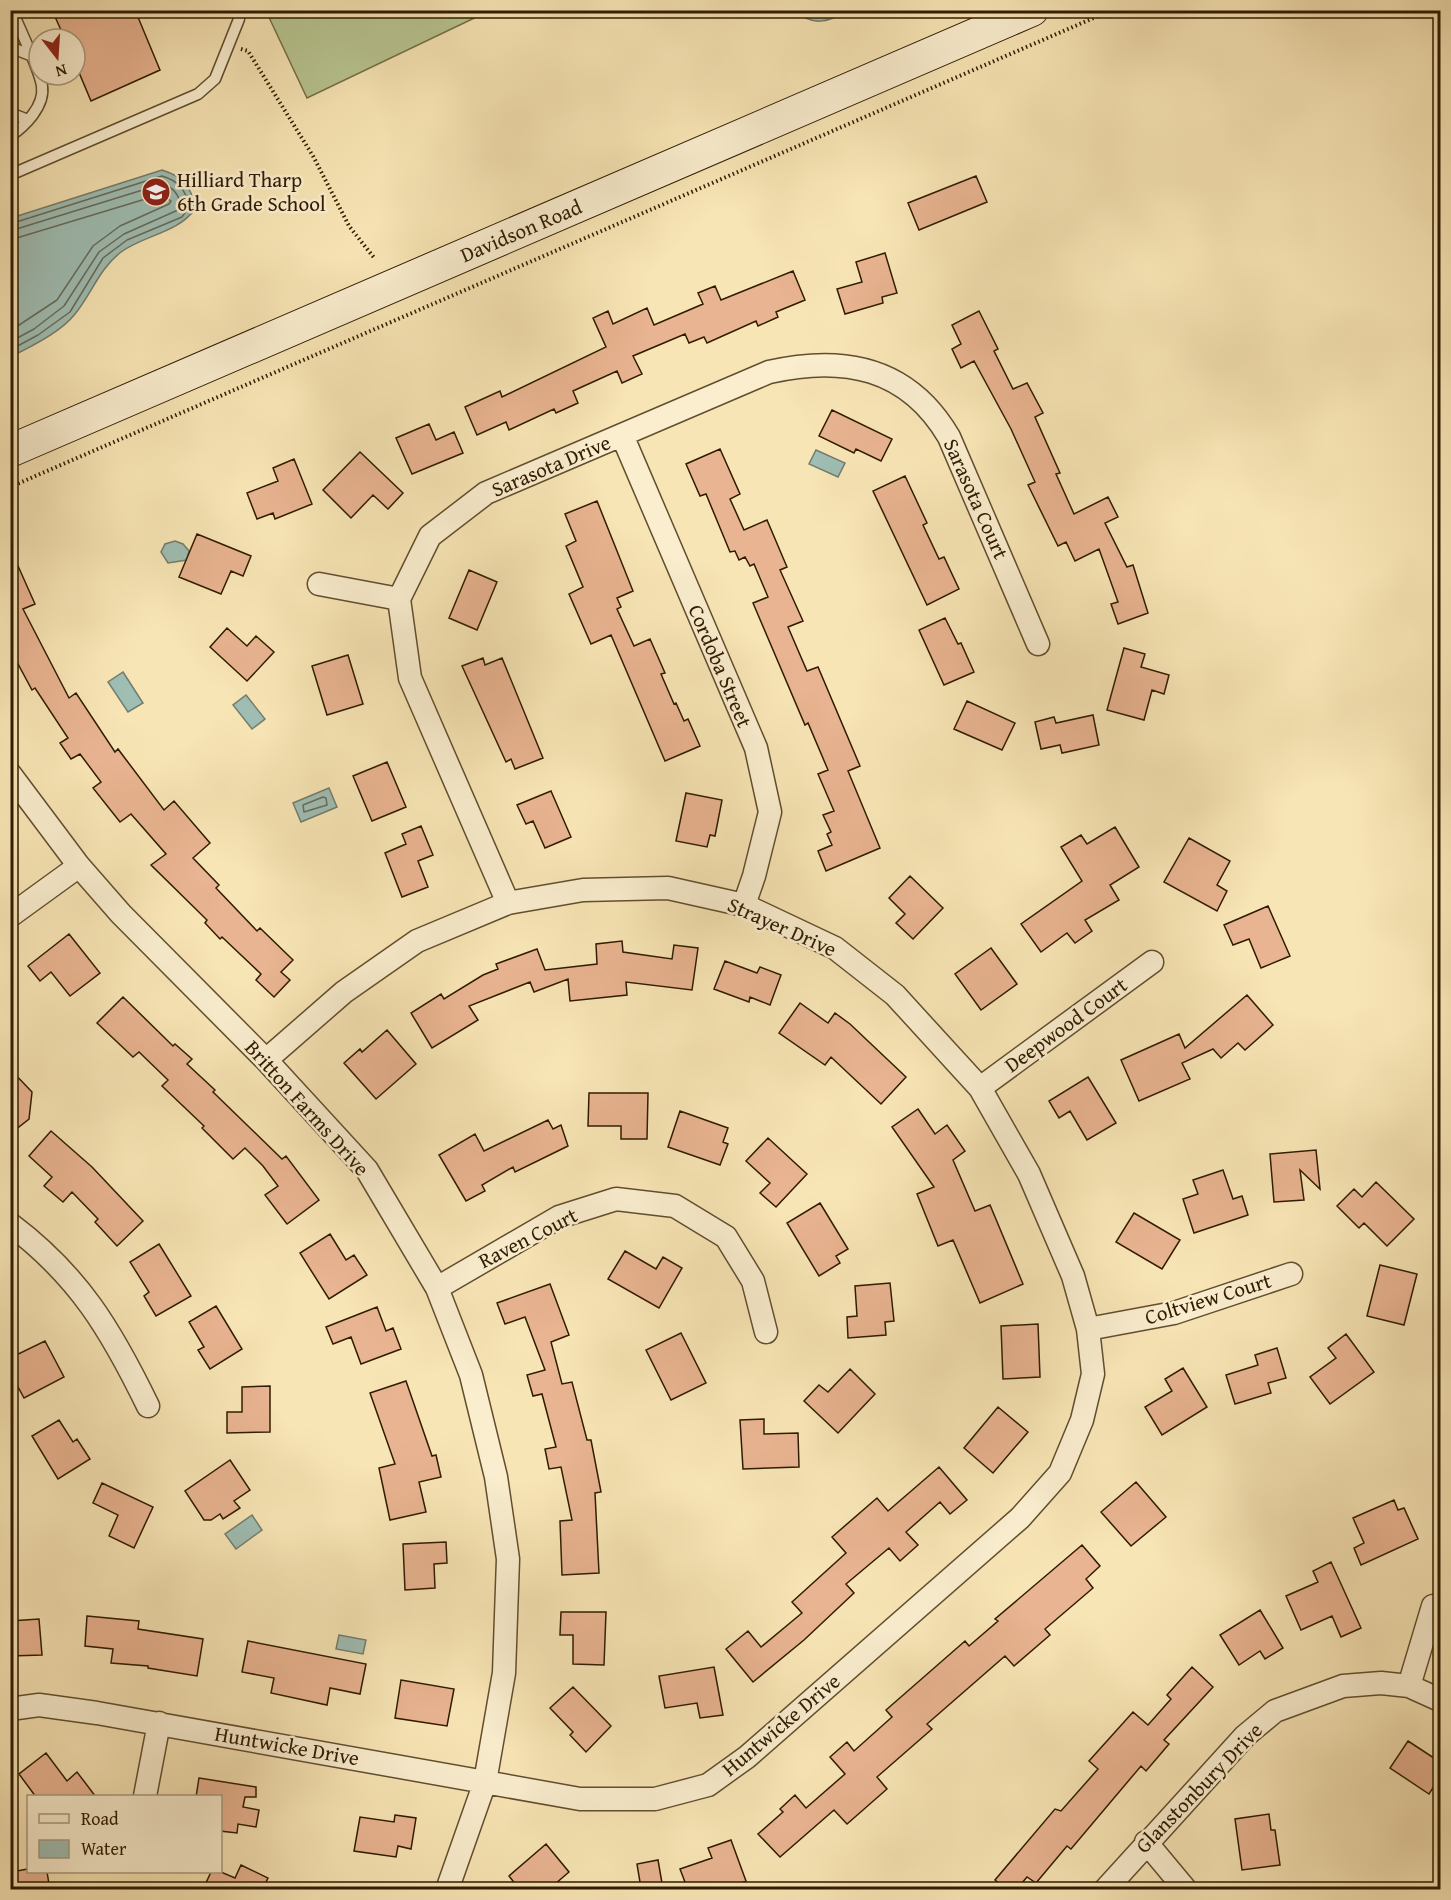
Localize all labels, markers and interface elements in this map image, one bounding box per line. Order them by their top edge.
north arrow [27,27,87,87]
text: N [52,58,70,84]
place label: Hilliard Tharp 6th Grade School [177,164,326,219]
school or university icon: Hilliard Tharp 6th Grade School [140,176,172,208]
street label: Davidson Road [455,191,587,270]
street label: Sarasota Drive [486,426,615,505]
street label: Sarasota Court [936,434,1017,565]
street label: Cordoba Street [681,599,761,733]
street label: Strayer Drive [723,889,842,964]
street label: Deepwood Court [998,969,1134,1080]
street label: Britton Farms Drive [238,1033,377,1183]
street label: Raven Court [473,1199,583,1276]
street label: Coltview Court [1141,1264,1275,1332]
street label: Huntwicke Drive [715,1666,847,1783]
street label: Glanstonbury Drive [1128,1715,1269,1860]
street label: Huntwicke Drive [212,1718,362,1773]
legend [27,1795,222,1873]
text: Road [81,1805,119,1832]
text: Water [81,1835,127,1862]

